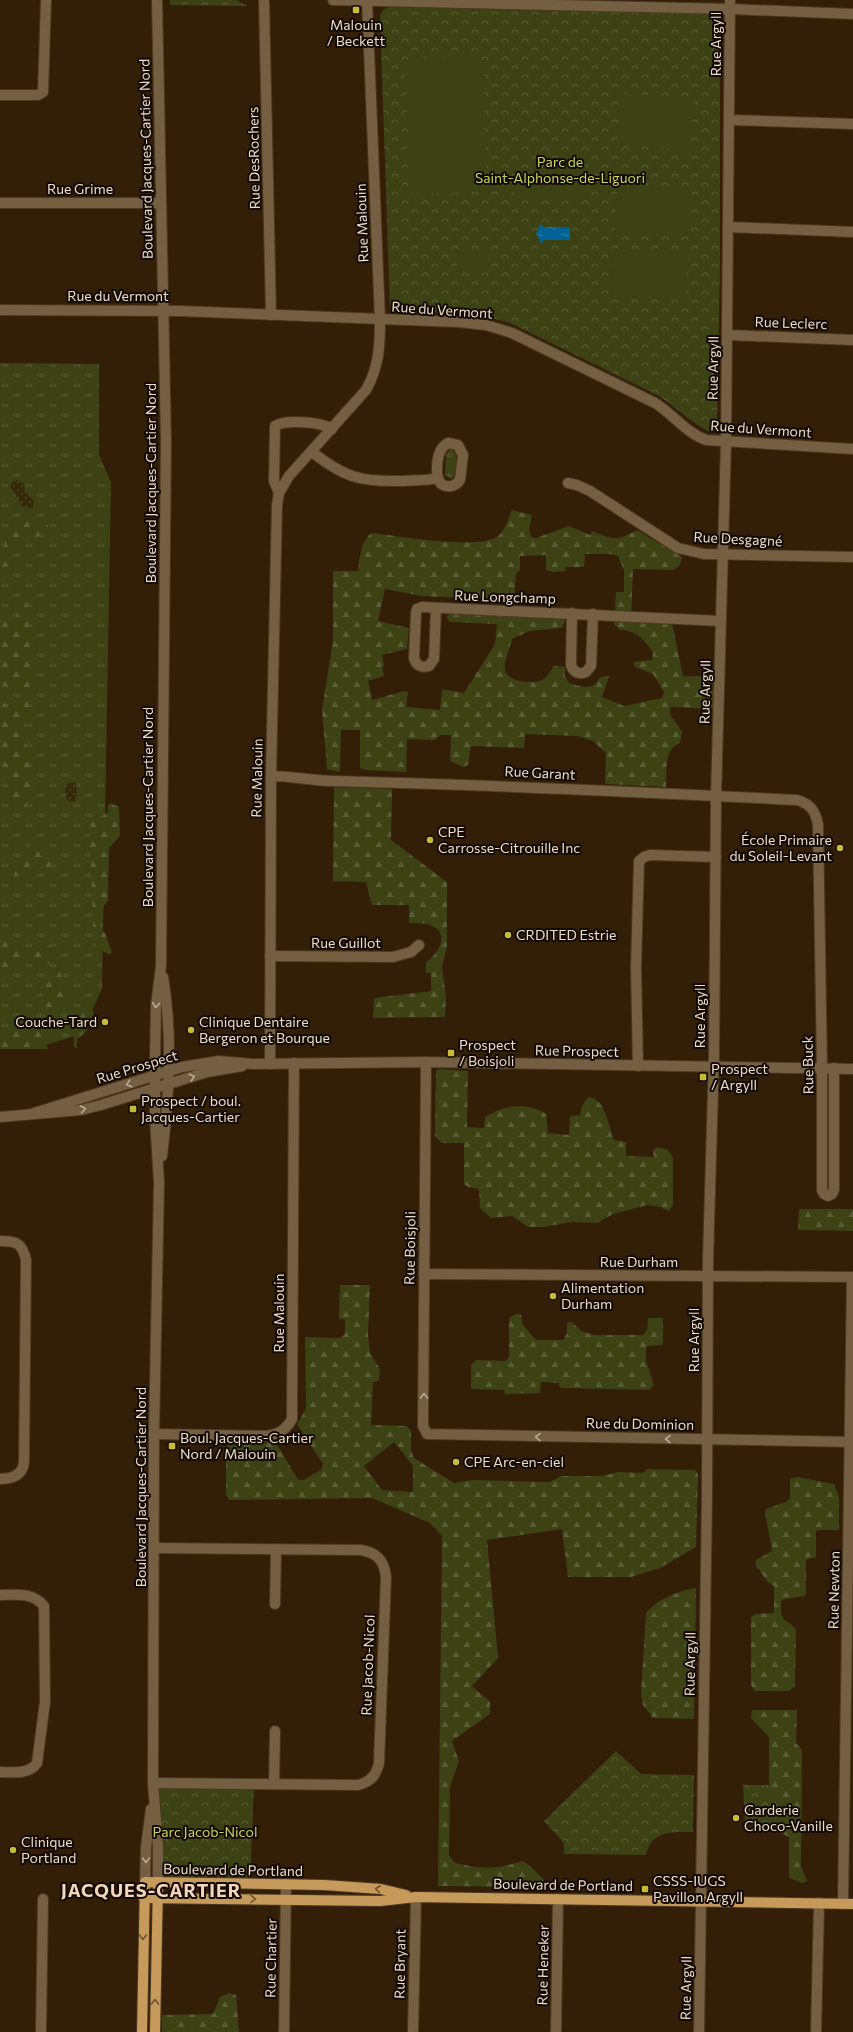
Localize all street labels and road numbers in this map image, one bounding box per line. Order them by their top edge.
street label: Rue Argyll [707,12,724,76]
street label: Boulevard Jacques-Cartier Nord [135,59,156,259]
street label: Rue DesRochers [244,107,263,209]
street label: Rue Grime [47,180,113,197]
street label: Rue Malouin [352,183,371,263]
street label: Rue du Vermont [67,287,169,304]
street label: Rue du Vermont [391,297,494,322]
street label: Rue Leclerc [754,313,828,332]
street label: Rue Argyll [703,336,722,400]
street label: Boulevard Jacques-Cartier Nord [142,383,159,583]
street label: Rue du Vermont [710,416,813,441]
street label: Rue Desgagné [693,528,783,549]
street label: Rue Longchamp [454,586,556,607]
street label: Rue Argyll [695,660,714,724]
street label: Boulevard Jacques-Cartier Nord [139,707,156,907]
street label: Rue Malouin [247,738,266,818]
street label: Rue Garant [504,762,576,783]
street label: Rue Guillot [311,934,381,951]
street label: Rue Argyll [691,984,708,1048]
street label: Rue Buck [798,1035,817,1094]
street label: Rue Prospect [535,1041,620,1060]
street label: Rue Prospect [94,1046,180,1087]
street label: Rue Boisjoli [400,1211,419,1285]
street label: Rue Durham [600,1253,678,1270]
street label: Rue Malouin [270,1273,287,1353]
street label: Rue Argyll [685,1308,702,1372]
street label: Boulevard Jacques-Cartier Nord [132,1387,149,1587]
street label: Rue du Dominion [586,1414,694,1433]
street label: Rue Newton [824,1551,843,1629]
street label: Rue Jacob-Nicol [357,1614,378,1716]
street label: Rue Argyll [680,1632,699,1696]
street label: Boulevard de Portland [163,1860,303,1879]
street label: Boulevard de Portland [493,1875,633,1894]
street label: Rue Chartier [261,1917,280,1998]
street label: Rue Heneker [533,1924,552,2006]
street label: Rue Bryant [390,1929,409,1999]
street label: Rue Argyll [676,1956,695,2020]

